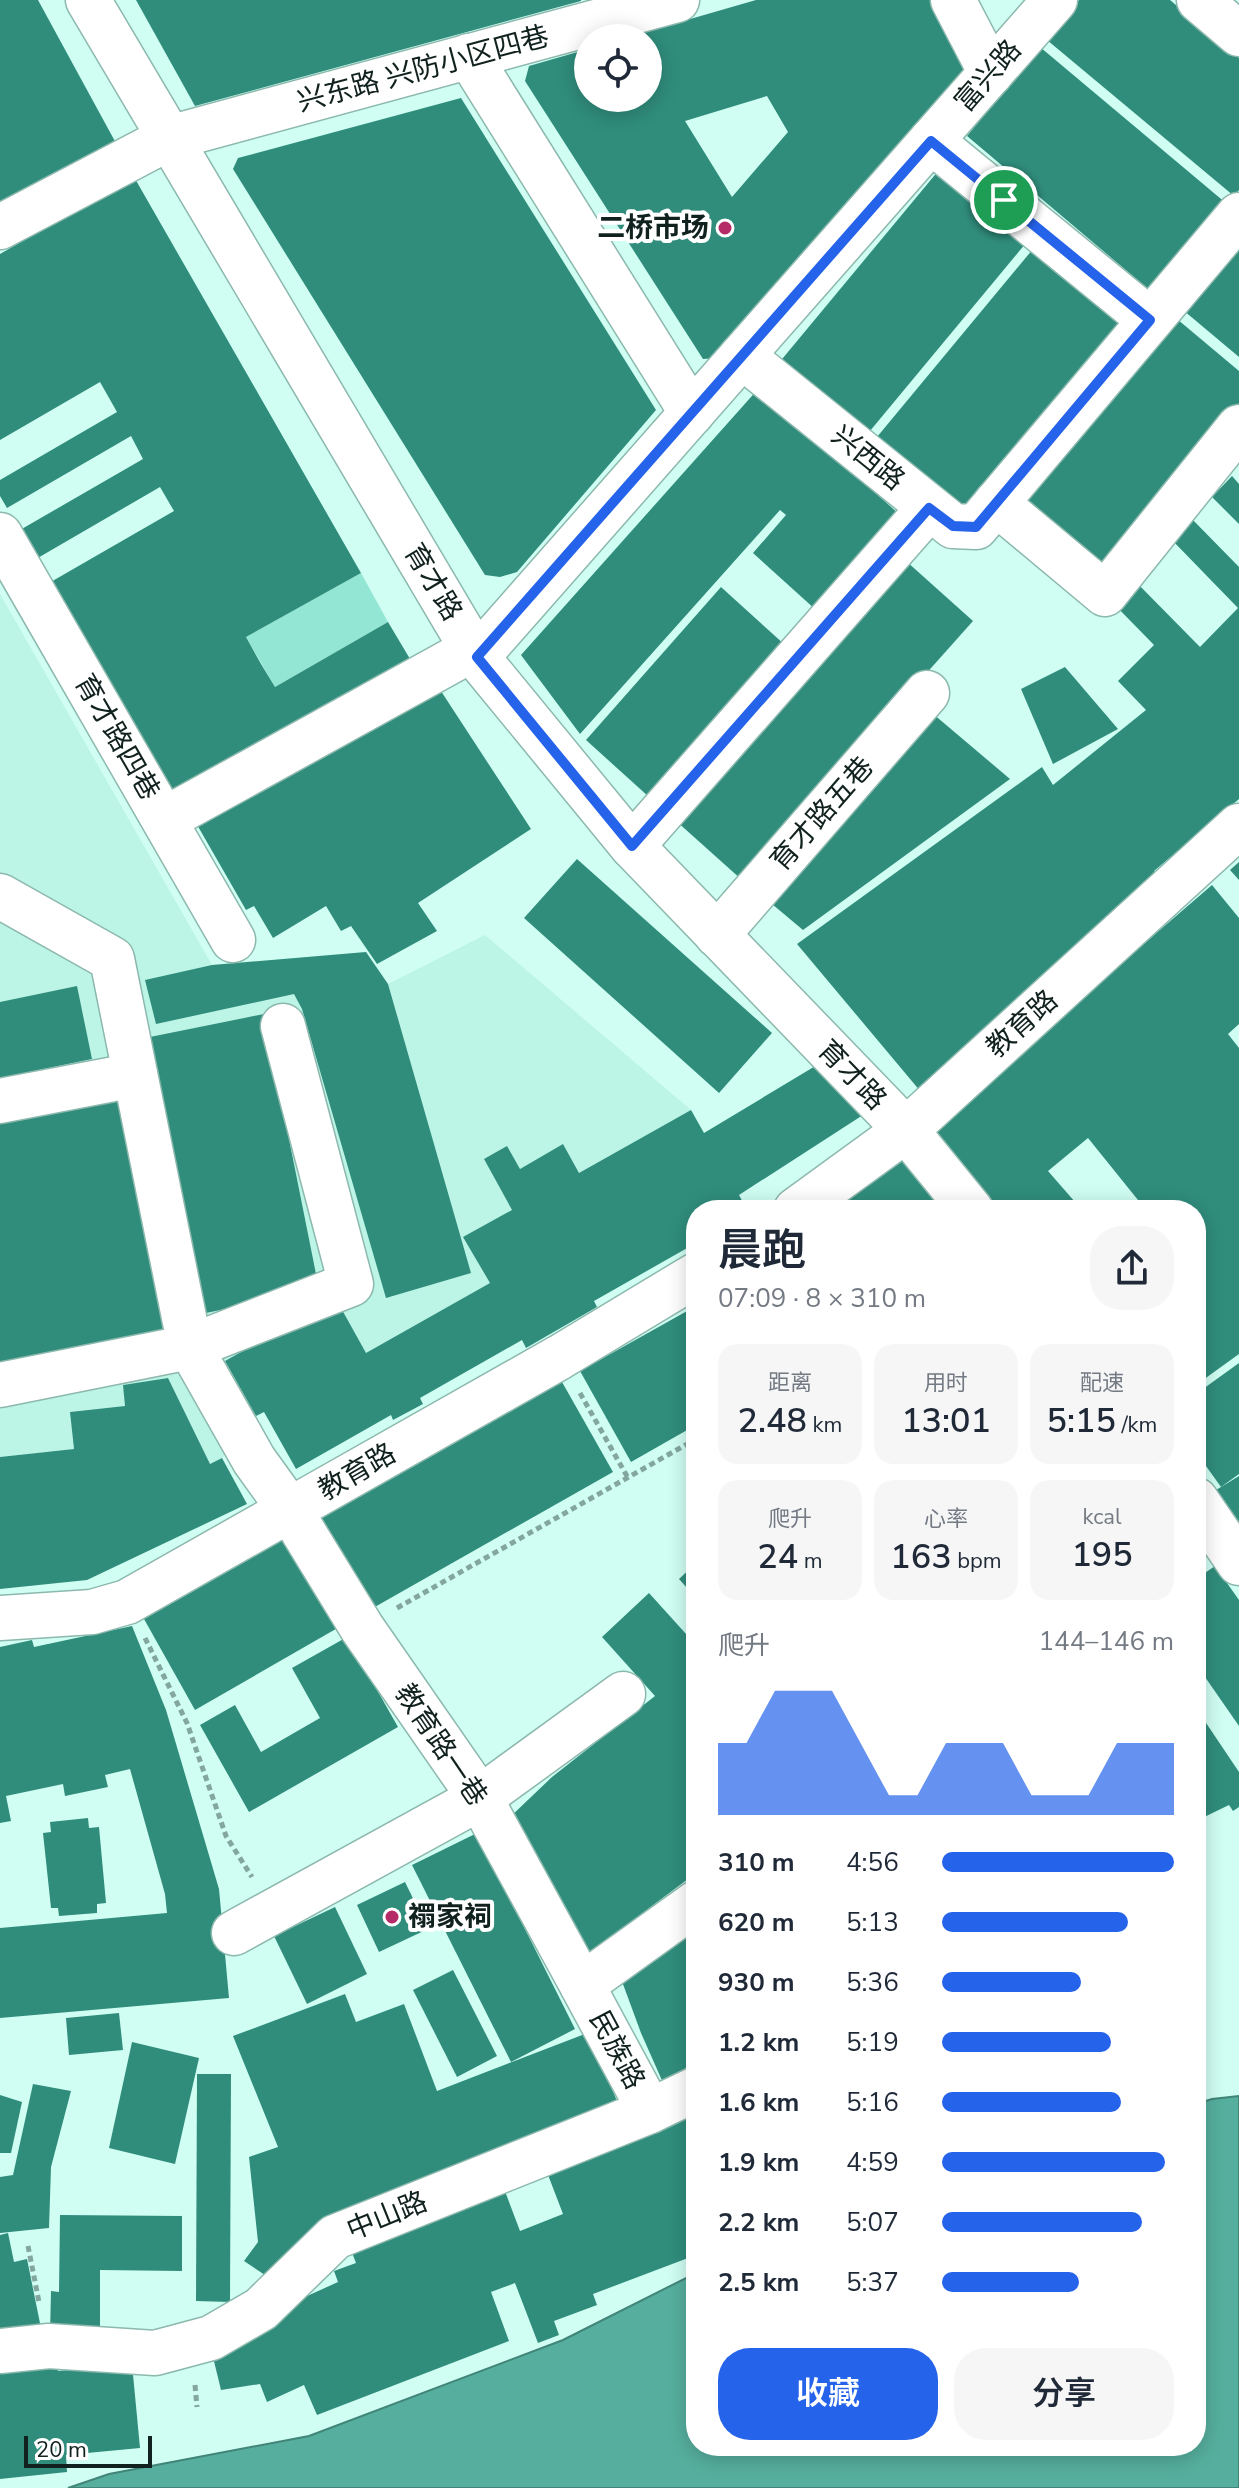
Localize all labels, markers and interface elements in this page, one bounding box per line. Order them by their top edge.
street label: 兴东路 兴防小区四巷 [293,17,553,121]
map controls [574,24,662,112]
button: locate [574,24,662,112]
street label: 富兴路 [946,32,1030,120]
pin [970,166,1038,234]
icon: arrive [982,178,1026,222]
place label: 二桥市场 [597,209,709,247]
marker: 二桥市场 [716,219,734,237]
street label: 兴西路 [823,417,913,499]
street label: 育才路 [395,536,471,628]
street label: 育才路四巷 [66,667,168,807]
street label: 育才路五巷 [762,749,882,879]
street label: 教育路 [978,982,1066,1066]
street label: 育才路 [809,1032,895,1118]
text: 晨跑 [718,1221,806,1281]
button: share [1090,1226,1174,1310]
text: 07:09 · 8 × 310 m [718,1281,926,1316]
text: 距离 [768,1368,812,1398]
text: 用时 [924,1368,968,1398]
text: 配速 [1080,1368,1124,1398]
text: 2.48 [738,1398,807,1444]
text: 13:01 [901,1398,991,1444]
text: 5:15 [1047,1398,1116,1444]
text: km [807,1410,842,1440]
text: /km [1116,1410,1157,1440]
street label: 教育路 [311,1435,403,1509]
text: kcal [1083,1502,1122,1532]
text: 爬升 [768,1504,812,1534]
text: 心率 [924,1504,968,1534]
text: 195 [1071,1532,1133,1578]
text: 24 [757,1534,798,1580]
text: 163 [890,1534,952,1580]
text: m [798,1546,823,1576]
text: bpm [952,1546,1002,1576]
text: 144–146 m [1038,1624,1174,1659]
text: 爬升 [718,1628,770,1663]
street label: 教育路一巷 [386,1676,496,1814]
text: 310 m [718,1845,795,1880]
text: 4:56 [846,1845,899,1880]
place label: 禤家祠 [408,1898,492,1936]
text: 620 m [718,1905,795,1940]
text: 5:13 [846,1905,899,1940]
marker: 禤家祠 [383,1908,401,1926]
text: 930 m [718,1965,795,2000]
text: 5:36 [846,1965,899,2000]
street label: 民族路 [581,2004,653,2096]
text: 1.2 km [718,2025,799,2060]
text: 5:19 [846,2025,899,2060]
text: 1.6 km [718,2085,799,2120]
text: 5:16 [846,2085,899,2120]
text: 1.9 km [718,2145,799,2180]
text: 4:59 [846,2145,899,2180]
street label: 中山路 [341,2183,433,2249]
text: 2.2 km [718,2205,799,2240]
text: 5:07 [846,2205,899,2240]
text: 2.5 km [718,2265,799,2300]
text: 5:37 [846,2265,899,2300]
button: 收藏 [718,2348,938,2440]
button: 分享 [954,2348,1174,2440]
scale bar [24,2432,152,2468]
text: 20 m [36,2435,87,2465]

